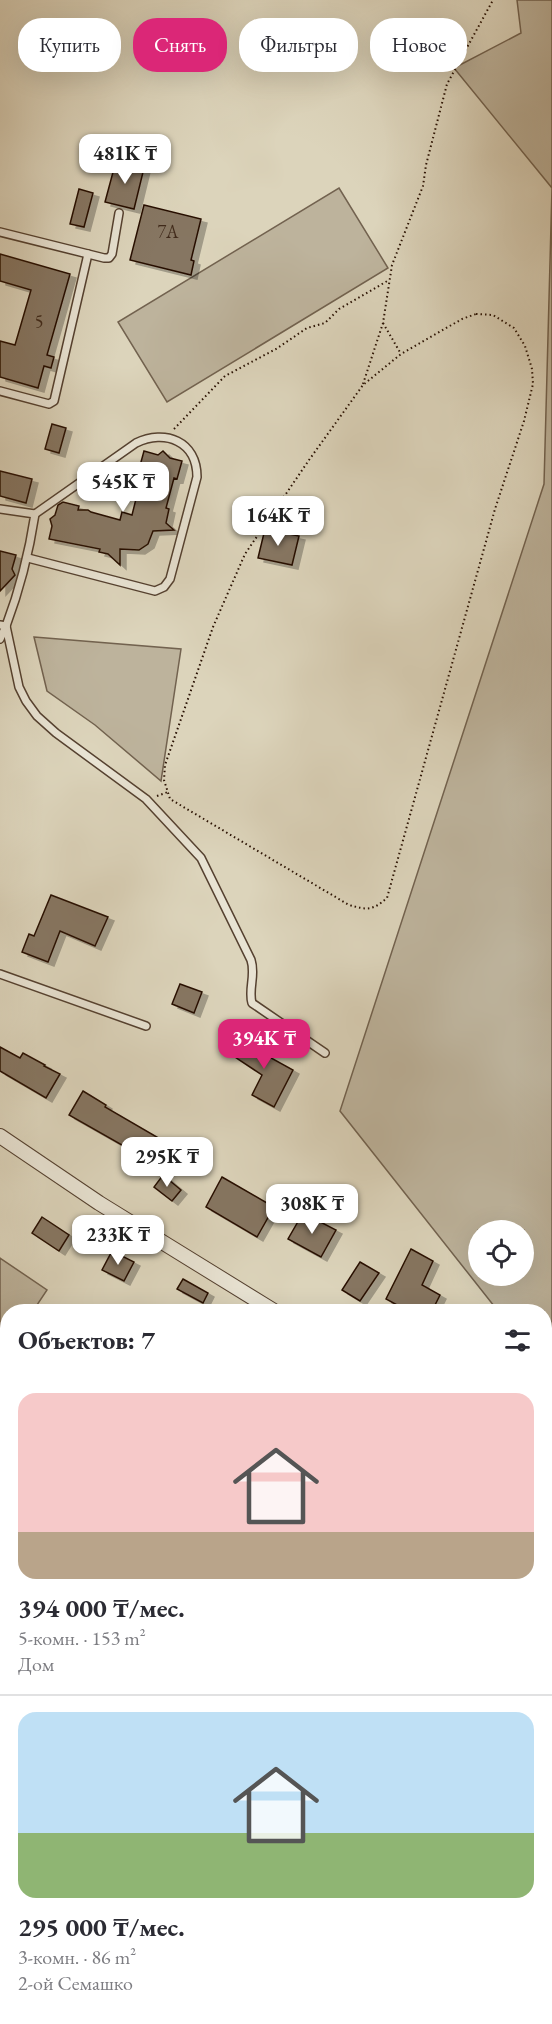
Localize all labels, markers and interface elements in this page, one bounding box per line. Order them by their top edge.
chip: Купить [18,18,121,72]
chip: Снять [133,18,227,72]
chip: Фильтры [239,18,358,72]
chip: Новое [370,18,467,72]
pin: 481K ₸ [76,134,174,185]
text: 481K ₸ [93,140,157,166]
house number: 7А [157,220,179,243]
house number: 5 [35,310,43,333]
pin: 545K ₸ [74,462,172,513]
text: 545K ₸ [91,468,155,494]
pin: 164K ₸ [229,496,327,547]
text: 164K ₸ [246,502,310,528]
pin: 394K ₸ [215,1019,313,1070]
text: 394K ₸ [232,1025,296,1051]
pin: 295K ₸ [118,1137,216,1188]
text: 295K ₸ [135,1143,199,1169]
pin: 308K ₸ [263,1184,361,1235]
text: 308K ₸ [280,1190,344,1216]
pin: 233K ₸ [69,1215,167,1266]
map controls [468,1220,534,1286]
button: locate [468,1220,534,1286]
text: 233K ₸ [86,1221,150,1247]
text: Объектов: 7 [18,1323,155,1357]
icon: filters [501,1324,534,1357]
icon: home [222,1432,330,1540]
text: 394 000 ₸/мес. [18,1591,185,1625]
text: 5-комн. · 153 m² [18,1625,146,1651]
text: Дом [18,1651,54,1677]
icon: home [222,1751,330,1859]
text: 295 000 ₸/мес. [18,1910,185,1944]
text: 3-комн. · 86 m² [18,1944,136,1970]
text: 2-ой Семашко [18,1970,133,1996]

